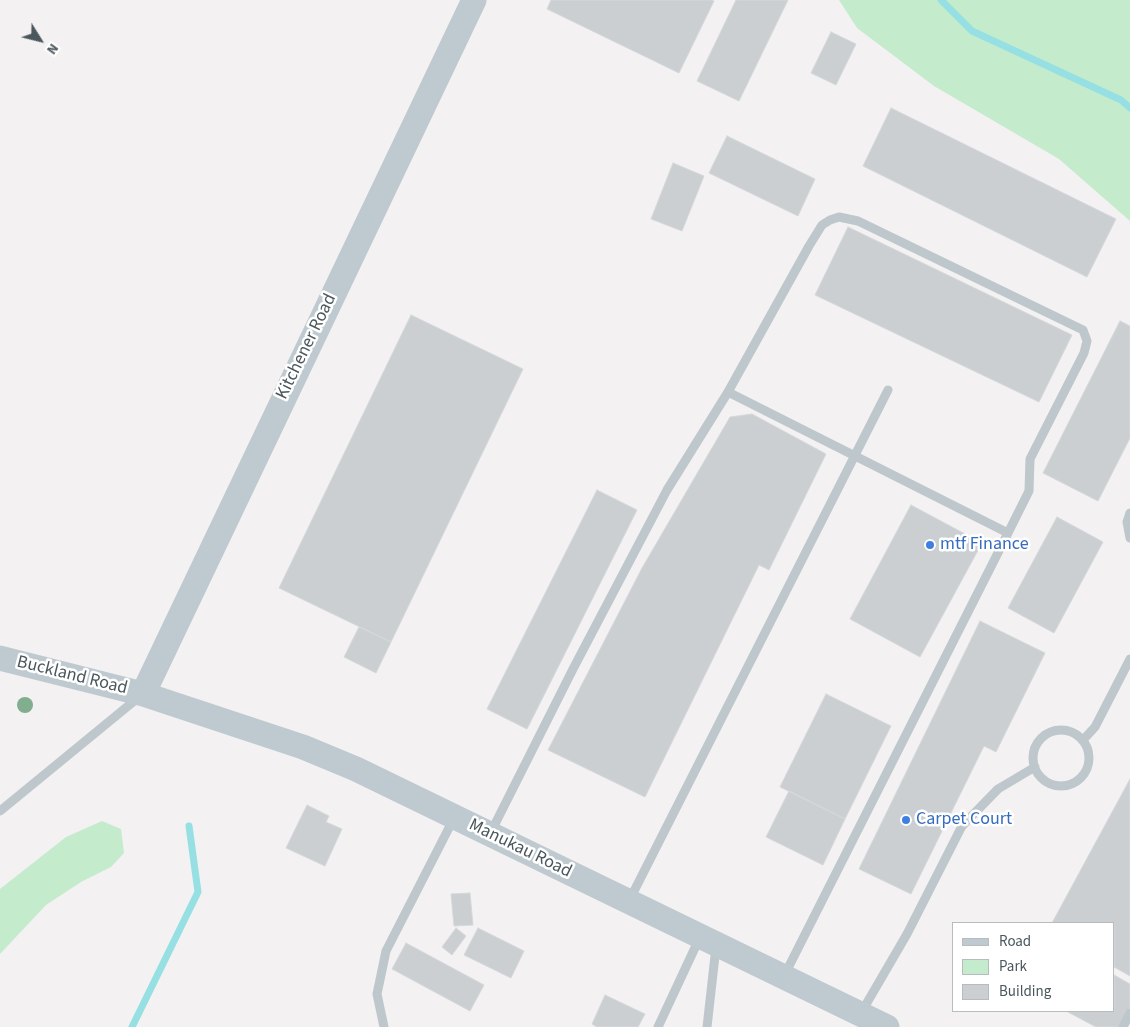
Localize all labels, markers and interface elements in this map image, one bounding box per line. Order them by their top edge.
north arrow [15,15,65,65]
text: N [41,39,63,58]
street label: Kitchener Road [272,291,342,403]
place label: mtf Finance [940,534,1029,556]
marker: mtf Finance [924,539,936,551]
street label: Buckland Road [14,652,130,700]
place label: Carpet Court [916,809,1012,831]
marker: Carpet Court [900,814,912,826]
street label: Manukau Road [465,815,575,883]
legend [952,922,1115,1012]
text: Road [999,931,1031,952]
text: Park [999,956,1027,977]
text: Building [999,981,1051,1002]

